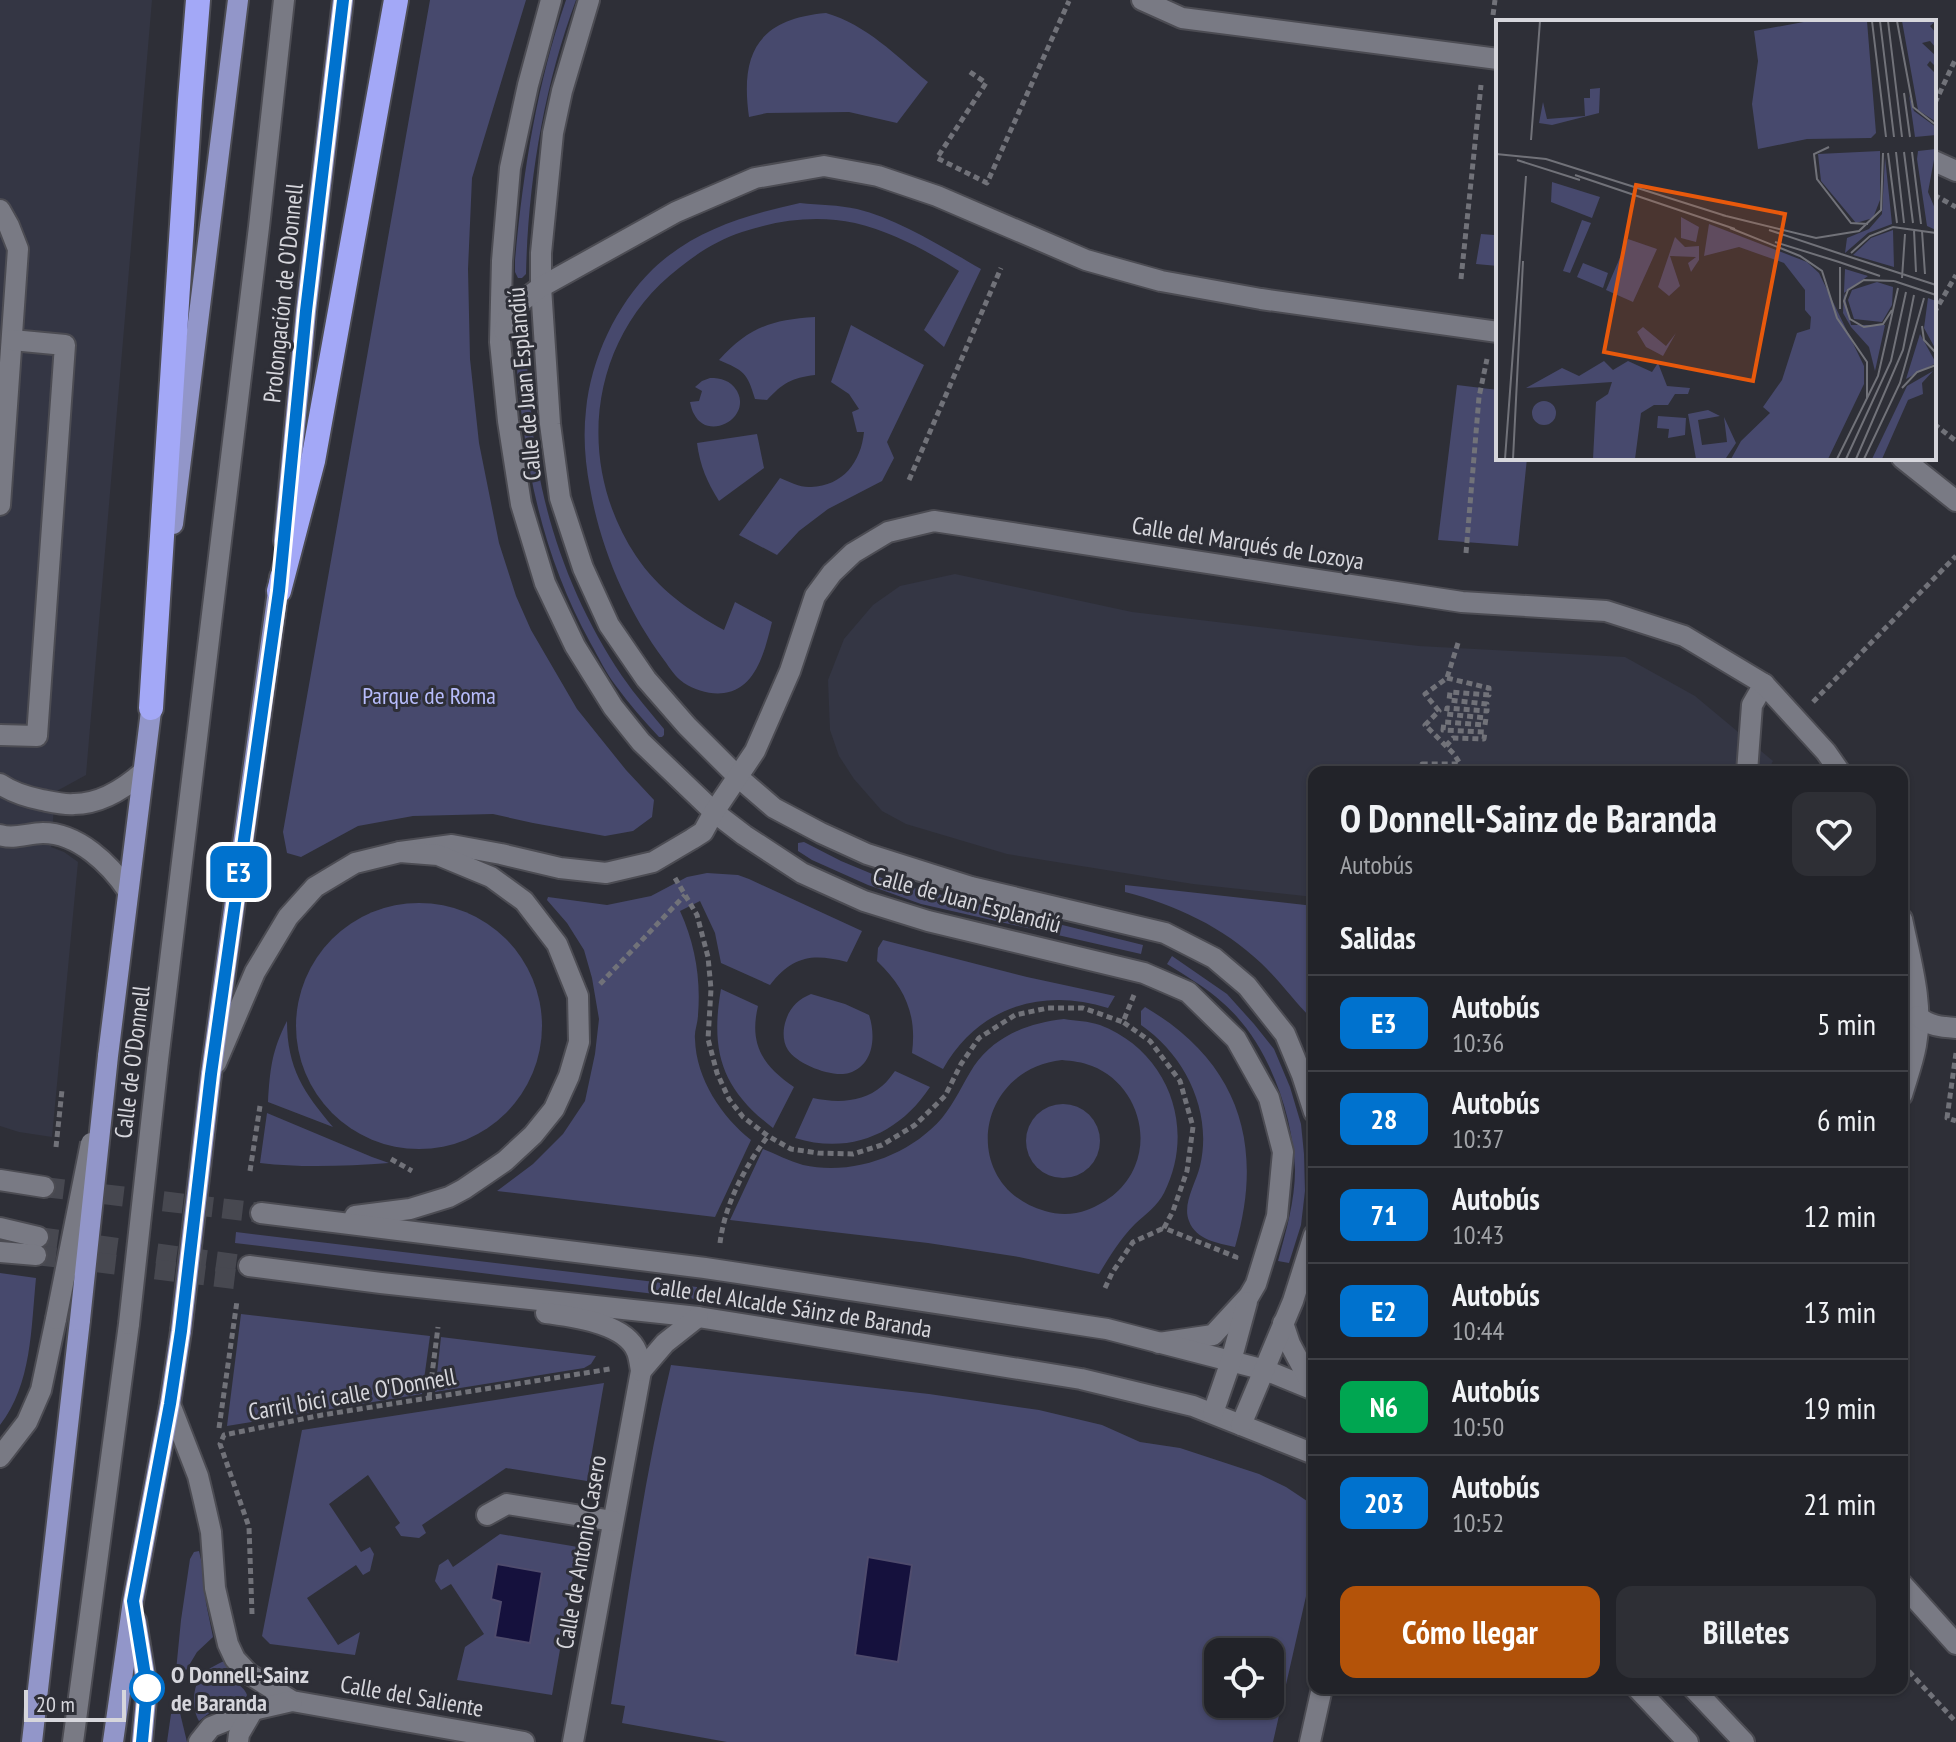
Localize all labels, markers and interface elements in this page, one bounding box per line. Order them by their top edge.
inset map [1496,20,1936,460]
street label: Prolongación de O'Donnell [256,181,310,404]
street label: Calle de Juan Esplandiú [500,286,548,482]
street label: Calle del Marqués de Lozoya [1130,509,1366,577]
park label: Parque de Roma [362,680,496,711]
button: heart [1792,792,1876,876]
text: O Donnell-Sainz de Baranda [1340,793,1717,842]
line badge: E3 [203,846,275,898]
text: Autobús [1340,848,1413,881]
text: E3 [226,853,252,890]
street label: Calle de Juan Esplandiú [869,860,1065,940]
text: Salidas [1340,918,1416,957]
street label: Calle de O'Donnell [107,983,157,1140]
text: Autobús [1452,987,1540,1026]
text: E3 [1371,1004,1397,1041]
text: 5 min [1817,1004,1876,1043]
text: 10:36 [1452,1026,1504,1059]
text: Autobús [1452,1083,1540,1122]
text: 28 [1371,1100,1397,1137]
text: 6 min [1817,1100,1876,1139]
text: 10:37 [1452,1122,1504,1155]
text: Autobús [1452,1179,1540,1218]
text: 71 [1371,1196,1397,1233]
text: 12 min [1803,1196,1876,1235]
text: 10:43 [1452,1218,1504,1251]
street label: Calle del Alcalde Sáinz de Baranda [648,1269,934,1345]
text: Autobús [1452,1275,1540,1314]
text: E2 [1371,1292,1397,1329]
text: 13 min [1803,1292,1876,1331]
text: 10:44 [1452,1314,1504,1347]
street label: Carril bici calle O'Donnell [246,1360,458,1427]
text: Autobús [1452,1371,1540,1410]
text: N6 [1370,1388,1398,1425]
text: 19 min [1803,1388,1876,1427]
text: 10:50 [1452,1410,1504,1443]
street label: Calle de Antonio Casero [549,1453,613,1651]
text: Autobús [1452,1467,1540,1506]
text: 203 [1364,1484,1404,1521]
text: 21 min [1803,1484,1876,1523]
text: 10:52 [1452,1506,1504,1539]
button: Cómo llegar [1340,1586,1600,1678]
button: Billetes [1616,1586,1876,1678]
map controls [1204,1638,1284,1718]
button: locate [1204,1638,1284,1718]
place label: O Donnell-Sainz de Baranda [171,1659,309,1718]
street label: Calle del Saliente [338,1668,486,1724]
marker: O Donnell-Sainz de Baranda [130,1671,164,1705]
scale bar [24,1686,126,1722]
text: 20 m [36,1690,75,1718]

